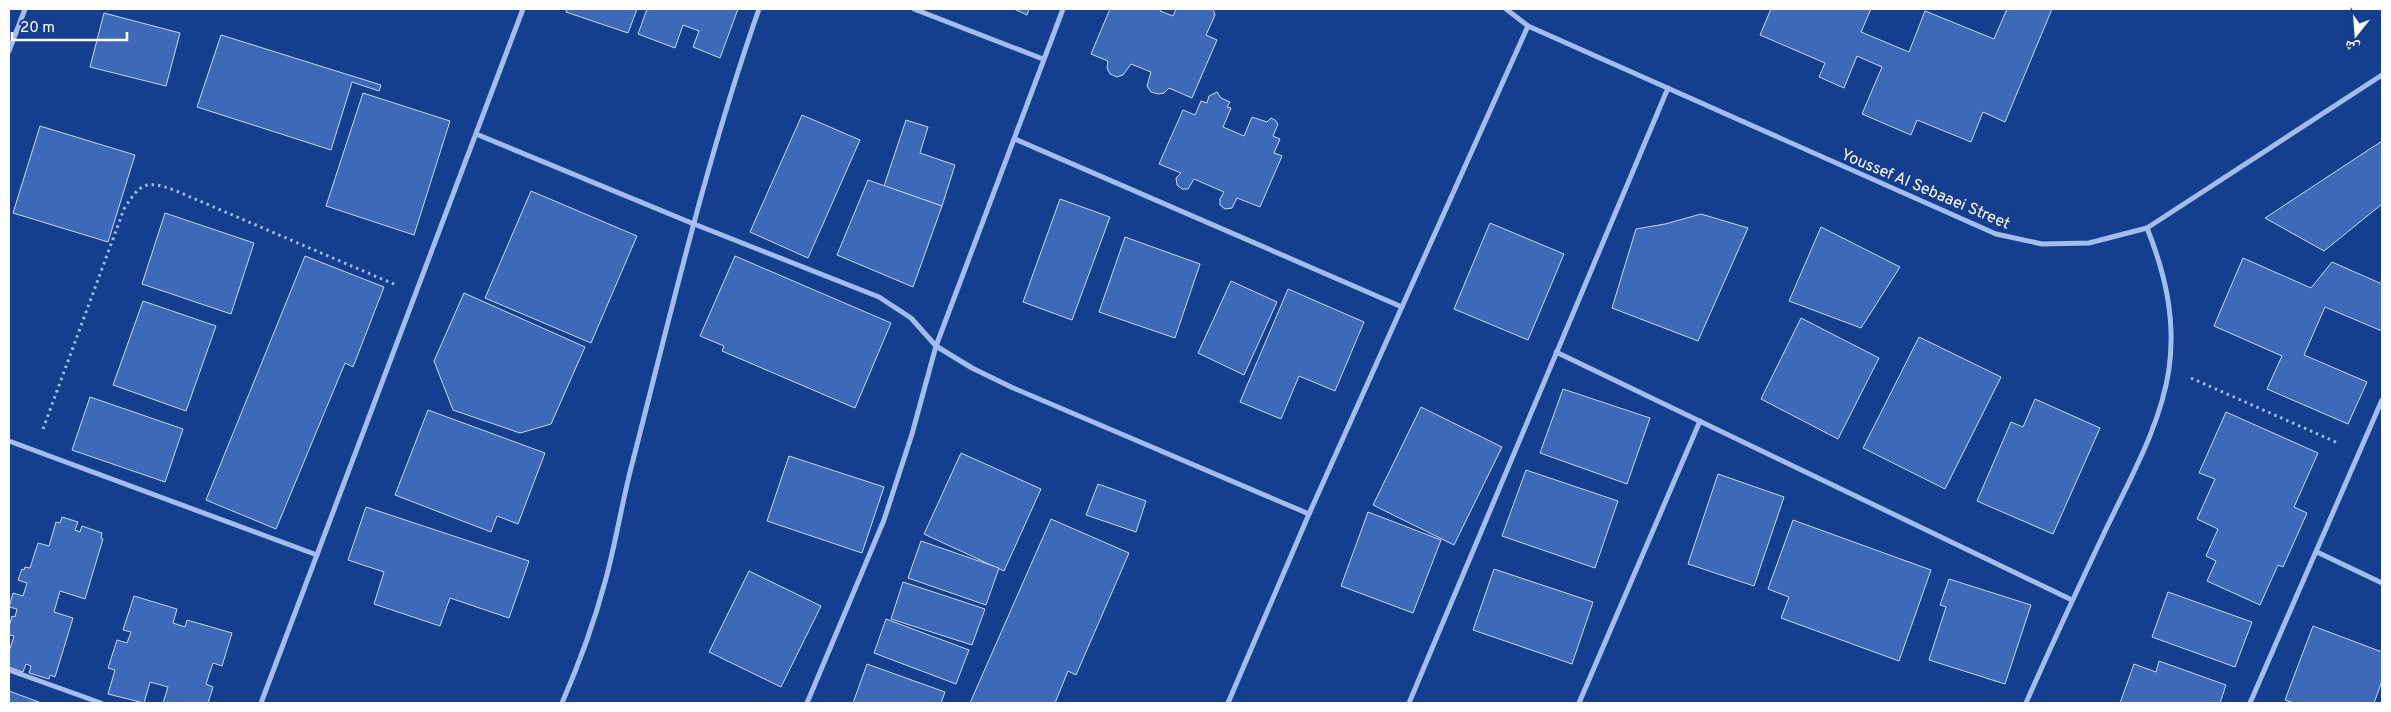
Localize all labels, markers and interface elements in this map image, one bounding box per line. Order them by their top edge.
scale bar [12,10,128,42]
north arrow [2331,10,2381,60]
text: 20 m [20,19,55,38]
text: ش [2343,36,2362,56]
street label: Youssef Al Sebaaei Street [1838,145,2013,235]

